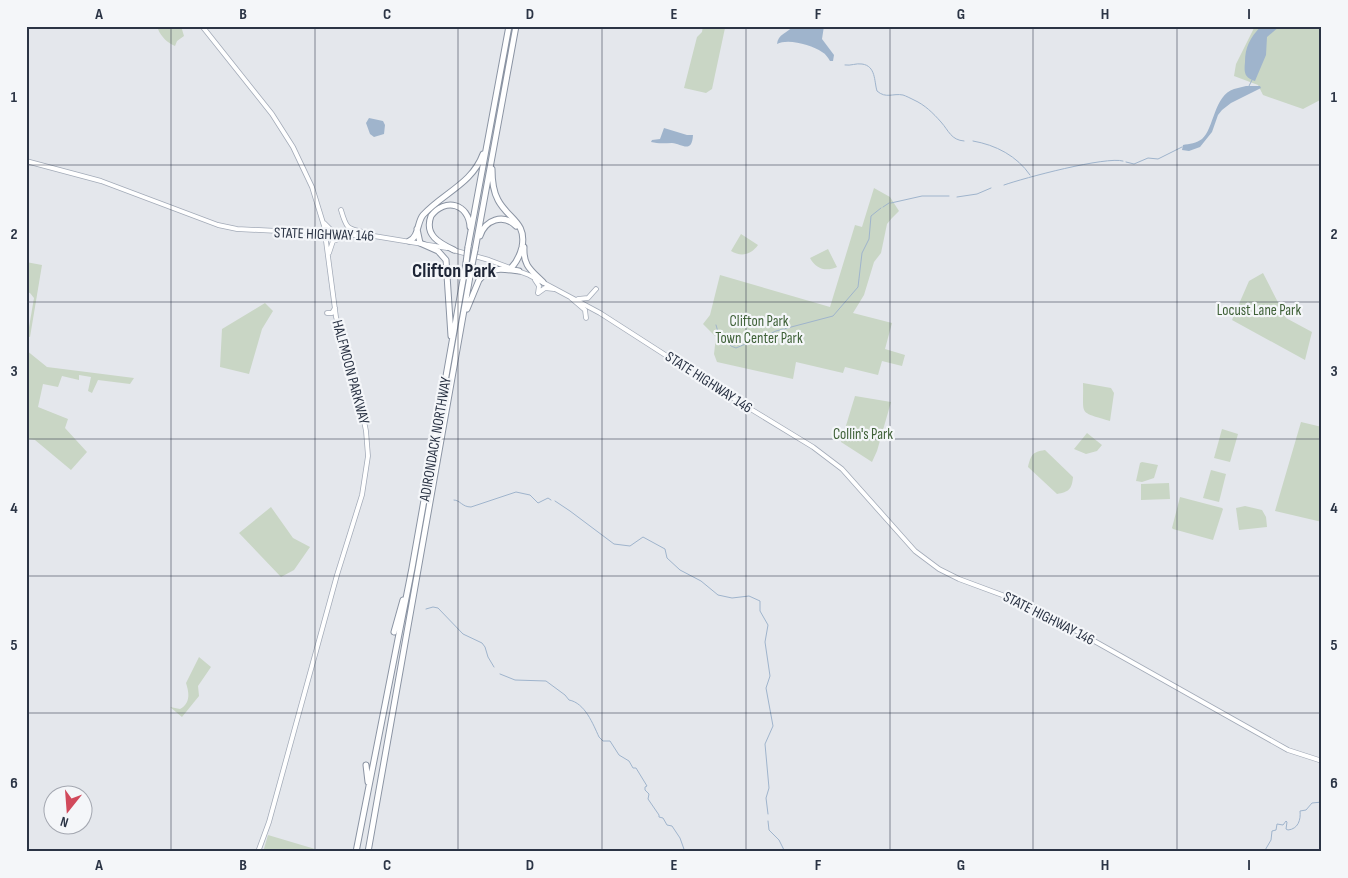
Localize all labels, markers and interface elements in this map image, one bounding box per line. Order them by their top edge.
text: A [94,5,103,24]
text: B [239,5,247,24]
text: C [383,5,391,24]
text: D [526,5,534,24]
text: E [671,5,678,24]
text: F [815,5,822,24]
text: G [957,5,965,24]
text: H [1101,5,1109,24]
text: I [1247,5,1251,24]
text: 1 [11,88,18,107]
text: 1 [1331,88,1338,107]
street label: STATE HIGHWAY 146 [274,223,374,246]
text: 2 [10,225,18,244]
text: 2 [1330,225,1338,244]
district label: Clifton Park [412,259,496,283]
park label: Locust Lane Park [1217,301,1301,320]
park label: Clifton Park Town Center Park [715,312,803,348]
street label: HALFMOON PARKWAY [327,318,374,427]
street label: STATE HIGHWAY 146 [662,347,756,418]
text: 3 [10,362,18,381]
text: 3 [1330,362,1338,381]
street label: ADIRONDACK NORTHWAY [415,375,456,504]
park label: Collin's Park [833,425,893,444]
text: 4 [10,499,18,518]
text: 4 [1330,499,1338,518]
street label: STATE HIGHWAY 146 [1000,587,1098,650]
text: 5 [10,636,18,655]
text: 5 [1330,636,1338,655]
text: 6 [10,774,18,793]
text: 6 [1330,774,1338,793]
north arrow [42,786,92,836]
text: N [58,813,70,831]
text: A [94,856,103,875]
text: B [239,856,247,875]
text: C [383,856,391,875]
text: D [526,856,534,875]
text: E [671,856,678,875]
text: F [815,856,822,875]
text: G [957,856,965,875]
text: H [1101,856,1109,875]
text: I [1247,856,1251,875]

